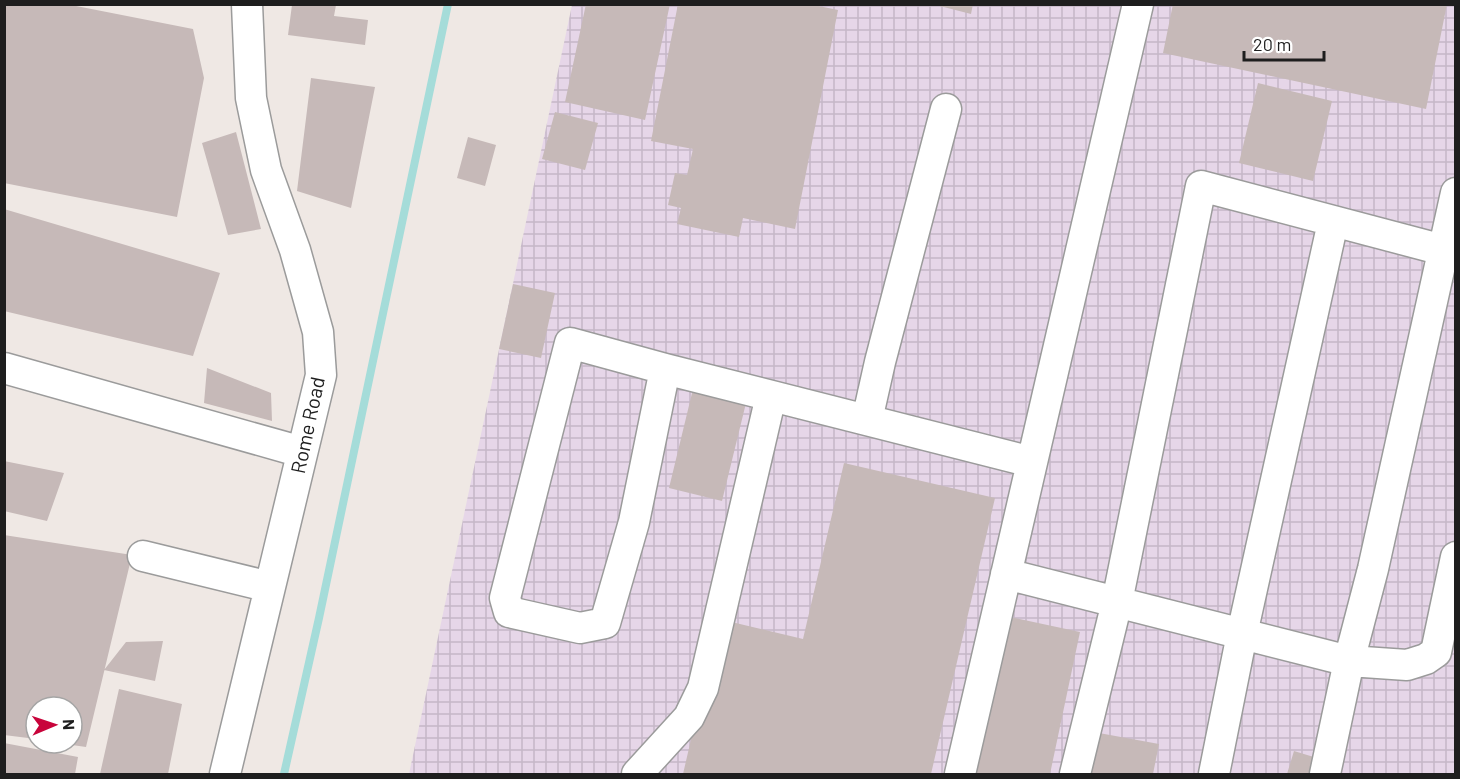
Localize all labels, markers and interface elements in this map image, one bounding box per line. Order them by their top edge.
scale bar [1244,24,1324,62]
text: 20 m [1253,33,1291,55]
street label: Rome Road [285,374,329,476]
north arrow [24,695,84,755]
text: N [60,719,79,730]

